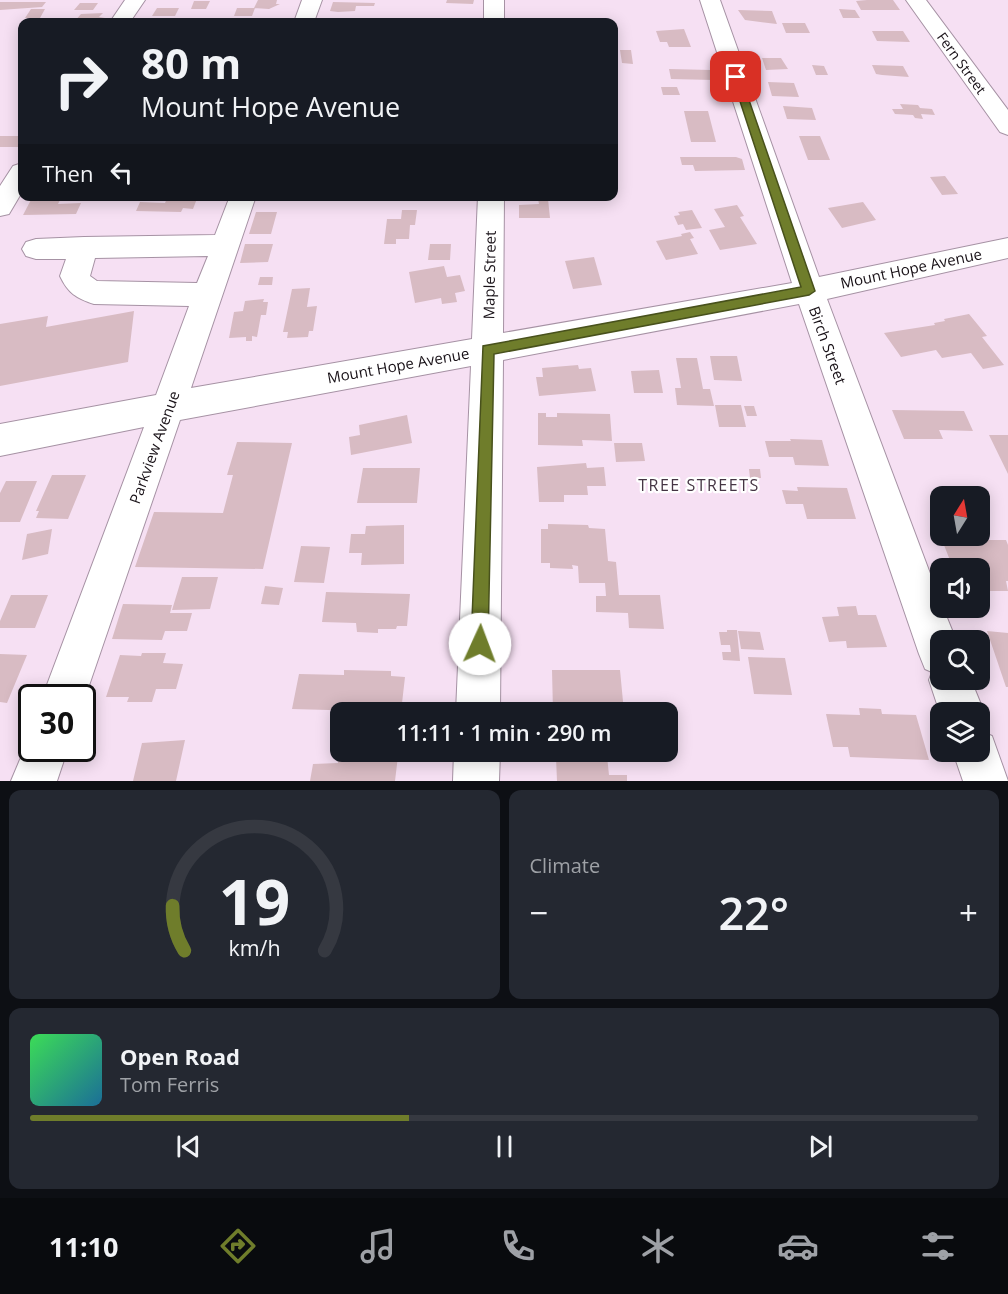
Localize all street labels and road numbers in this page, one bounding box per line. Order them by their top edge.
street label: Fern Street [933,28,991,98]
street label: Maple Street [478,230,500,320]
street label: Mount Hope Avenue [839,243,983,293]
street label: Birch Street [805,303,851,387]
street label: Mount Hope Avenue [325,343,471,387]
street label: Parkview Avenue [124,388,184,506]

